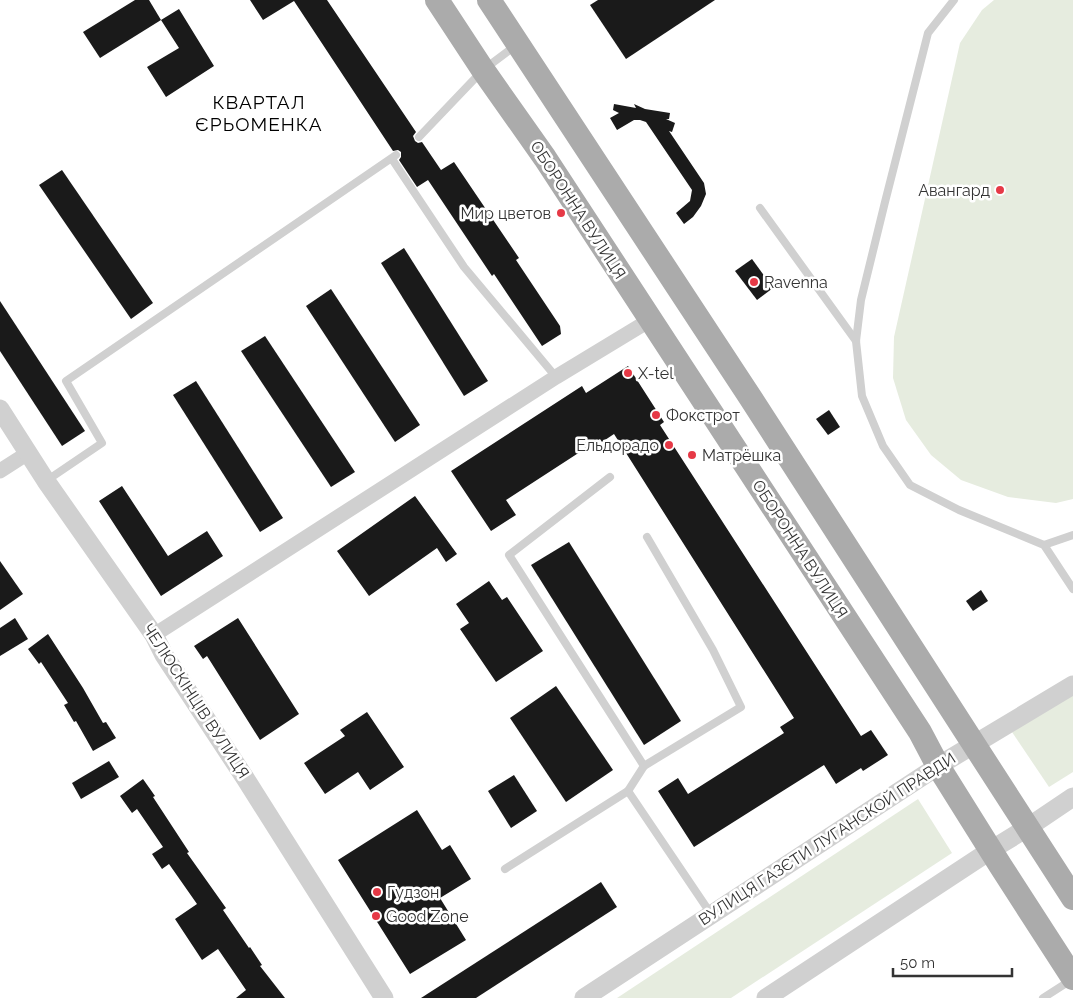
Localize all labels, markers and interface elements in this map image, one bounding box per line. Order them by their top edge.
district label: КВАРТАЛ ЄРЬОМЕНКА [195,91,323,135]
street label: ОБОРОННА ВУЛИЦЯ [526,137,630,283]
place label: Авангард [918,181,990,200]
marker: Авангард [994,184,1006,196]
place label: Мир цветов [461,204,551,223]
marker: Мир цветов [555,207,567,219]
place label: Ravenna [764,273,828,292]
marker: Ravenna [748,276,760,288]
place label: X-tel [638,364,674,383]
marker: X-tel [622,367,634,379]
place label: Фокстрот [666,406,740,425]
marker: Фокстрот [650,409,662,421]
place label: Ельдорадо [576,436,659,455]
marker: Ельдорадо [663,439,675,451]
place label: Матрёшка [702,446,781,465]
marker: Матрёшка [686,449,698,461]
street label: ОБОРОННА ВУЛИЦЯ [748,476,852,622]
street label: ЧЕЛЮСКІНЦІВ ВУЛИЦЯ [139,620,253,782]
street label: ВУЛИЦЯ ГАЗЄТИ ЛУГАНСКОЙ ПРАВДИ [695,749,959,929]
place label: Гудзон [387,883,439,902]
marker: Гудзон [371,886,383,898]
place label: Good Zone [386,907,469,926]
marker: Good Zone [370,910,382,922]
scale bar [893,946,1012,978]
text: 50 m [900,954,935,972]

